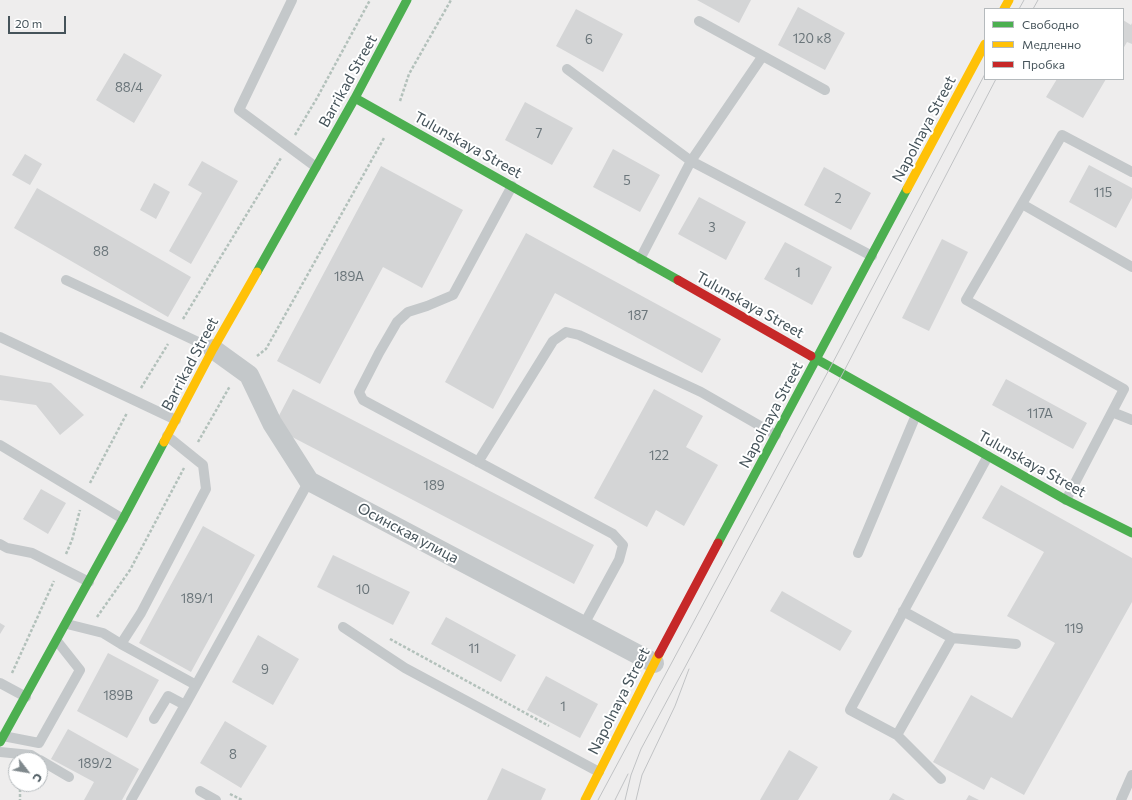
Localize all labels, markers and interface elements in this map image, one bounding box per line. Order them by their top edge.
scale bar [10,8,68,34]
legend [984,8,1124,80]
text: 20 m [15,16,42,30]
text: Свободно [1022,17,1079,31]
street label: Barrikad Street [315,31,381,131]
house number: 120 к8 [793,31,831,47]
house number: 6 [585,32,593,48]
text: Медленно [1022,37,1081,51]
text: Пробка [1022,57,1065,71]
street label: Napolnaya Street [888,73,960,185]
house number: 88/4 [115,80,143,96]
street label: Tulunskaya Street [411,108,525,182]
house number: 7 [536,126,542,142]
house number: 5 [623,173,631,189]
house number: 115 [1094,185,1112,201]
house number: 2 [834,191,842,207]
house number: 3 [708,220,716,236]
house number: 88 [93,244,109,260]
house number: 1 [795,265,801,281]
street label: Tulunskaya Street [693,268,807,342]
house number: 189А [334,269,364,285]
house number: 187 [628,308,648,324]
street label: Barrikad Street [158,314,222,414]
street label: Napolnaya Street [735,359,807,471]
house number: 117А [1027,406,1053,422]
street label: Tulunskaya Street [975,427,1089,501]
house number: 122 [649,448,669,464]
house number: 189 [423,478,445,494]
street label: Осинская улица [354,499,462,567]
house number: 10 [356,582,370,598]
house number: 189/1 [181,591,213,607]
house number: 119 [1064,621,1084,637]
house number: 11 [468,641,480,657]
street label: Napolnaya Street [584,644,654,758]
house number: 9 [261,662,269,678]
house number: 189В [103,688,133,704]
house number: 1 [560,699,566,715]
house number: 8 [229,747,237,763]
north arrow [8,752,48,792]
house number: 189/2 [78,756,112,772]
text: С [30,771,45,784]

